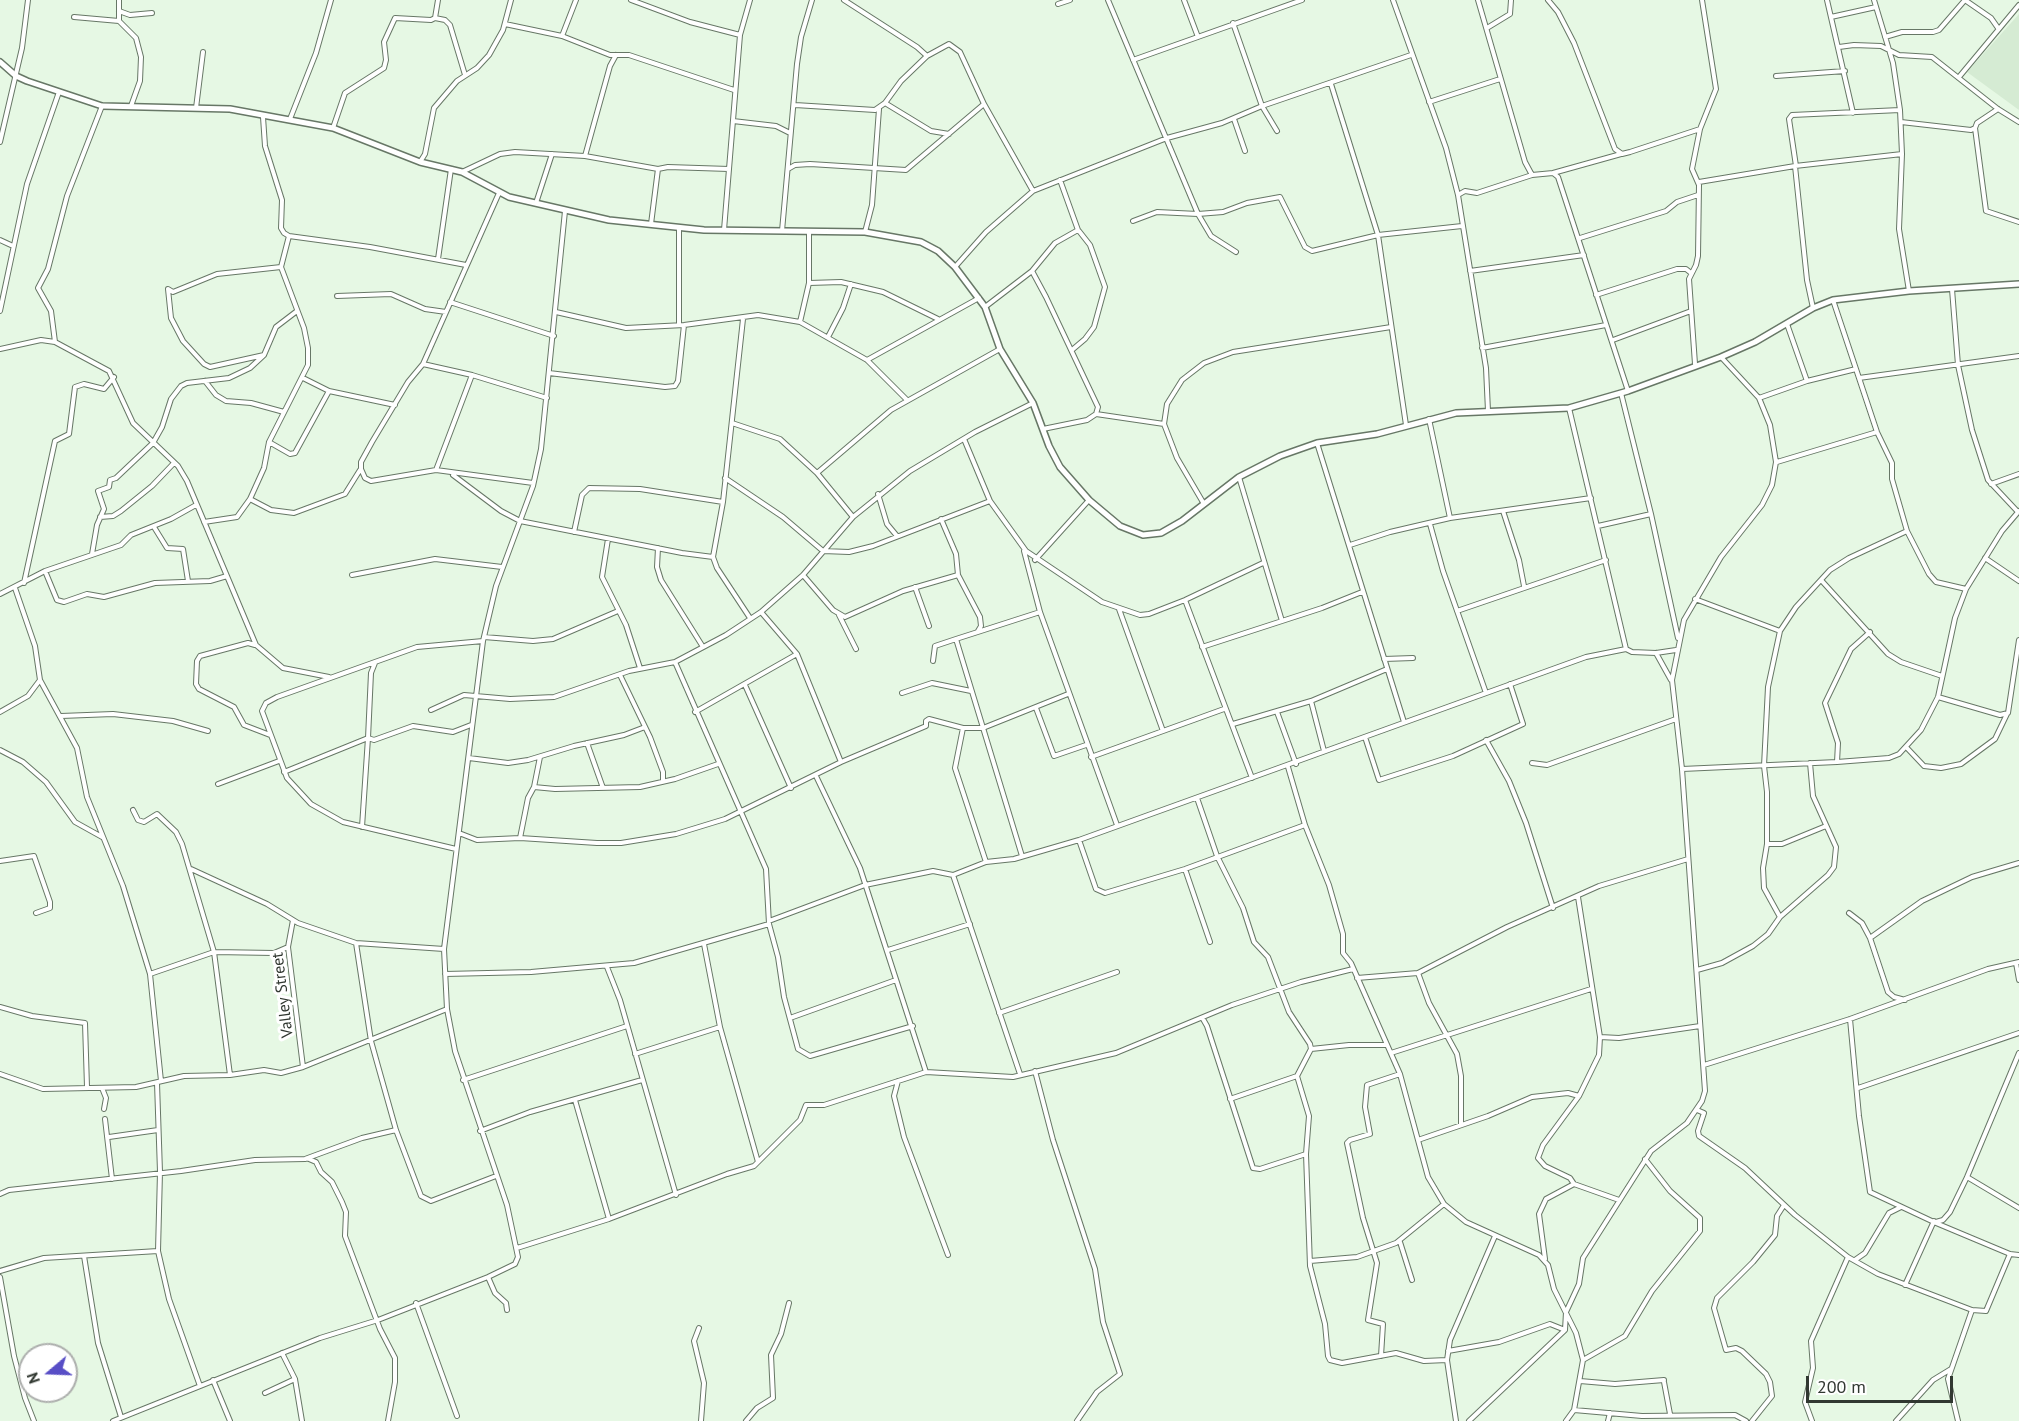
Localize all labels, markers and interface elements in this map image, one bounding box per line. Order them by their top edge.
street label: Valley Street [268,951,298,1039]
north arrow [18,1343,78,1403]
scale bar [1809,1364,1956,1402]
text: N [22,1370,44,1386]
text: 200 m [1817,1375,1866,1398]

